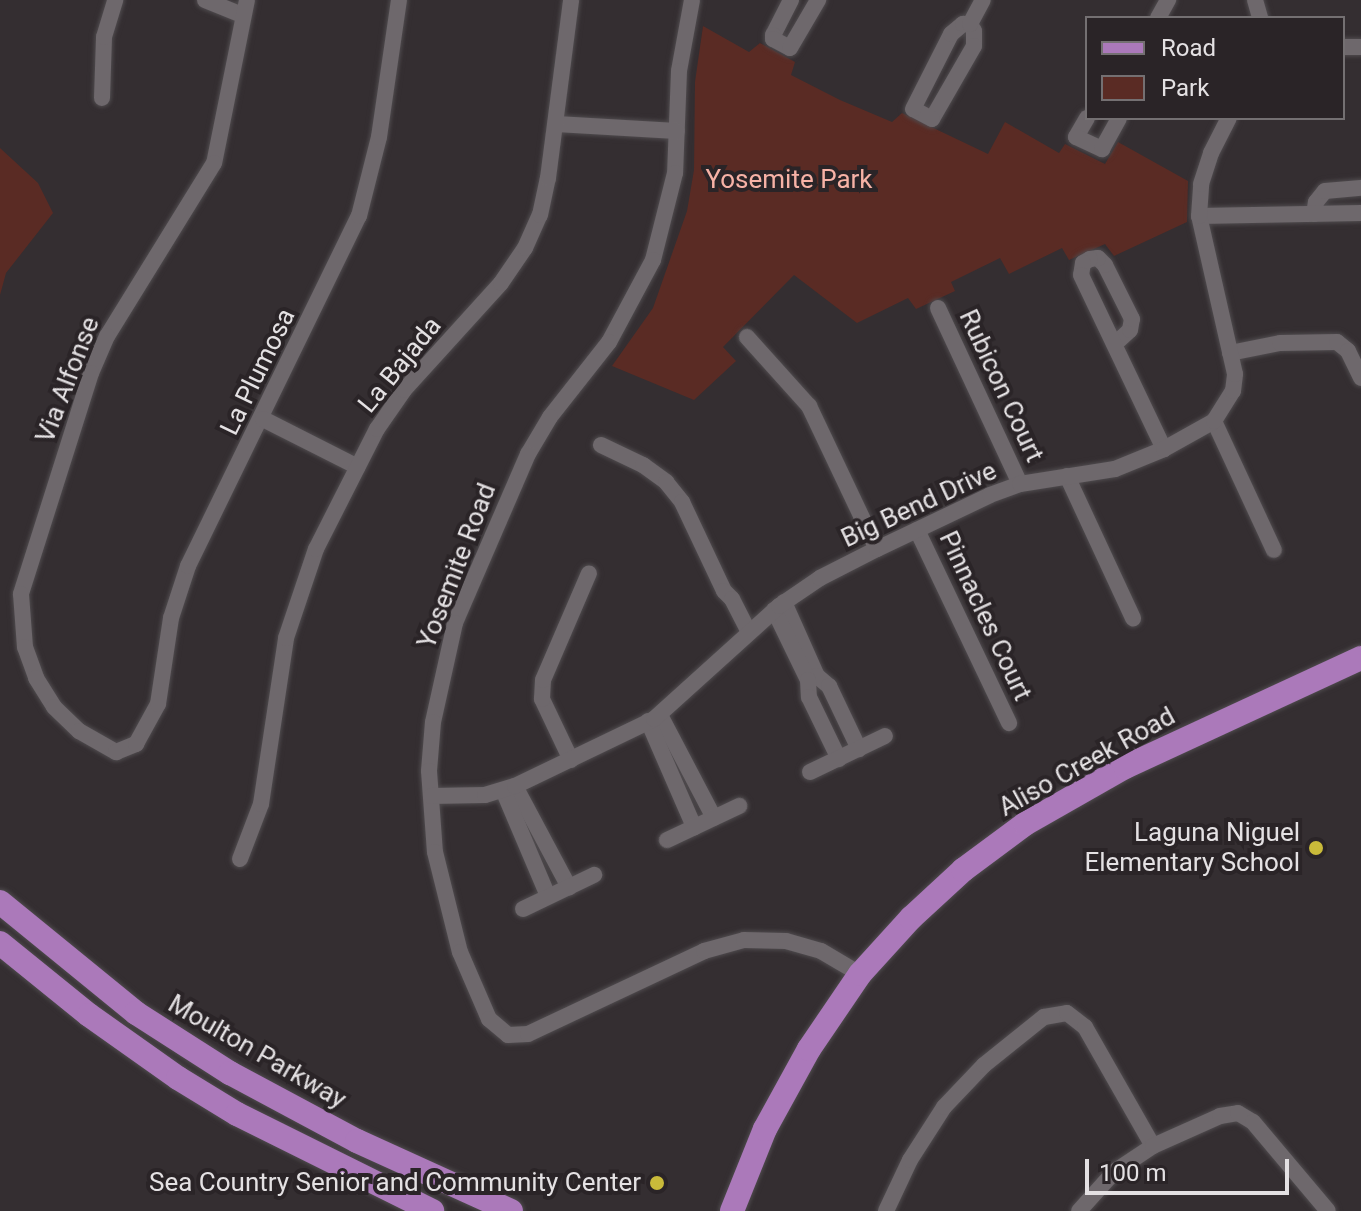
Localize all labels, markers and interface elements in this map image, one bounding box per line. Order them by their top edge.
legend [1085,16,1345,120]
text: Road [1161,34,1216,62]
text: Park [1161,74,1209,102]
park label: Yosemite Park [705,164,873,196]
street label: La Plumosa [214,304,302,440]
street label: Rubicon Court [952,305,1050,467]
street label: La Bajada [352,311,448,419]
street label: Via Alfonse [30,313,106,447]
street label: Big Bend Drive [837,455,1001,555]
street label: Yosemite Road [411,479,503,653]
street label: Pinnacles Court [932,526,1038,706]
street label: Aliso Creek Road [993,701,1181,823]
place label: Laguna Niguel Elementary School [1084,817,1300,878]
marker: Laguna Niguel Elementary School [1307,839,1325,857]
street label: Moulton Parkway [162,988,352,1116]
scale bar [1089,1143,1293,1193]
text: 100 m [1099,1159,1166,1187]
place label: Sea Country Senior and Community Center [149,1167,641,1199]
marker: Sea Country Senior and Community Center [648,1174,666,1192]

